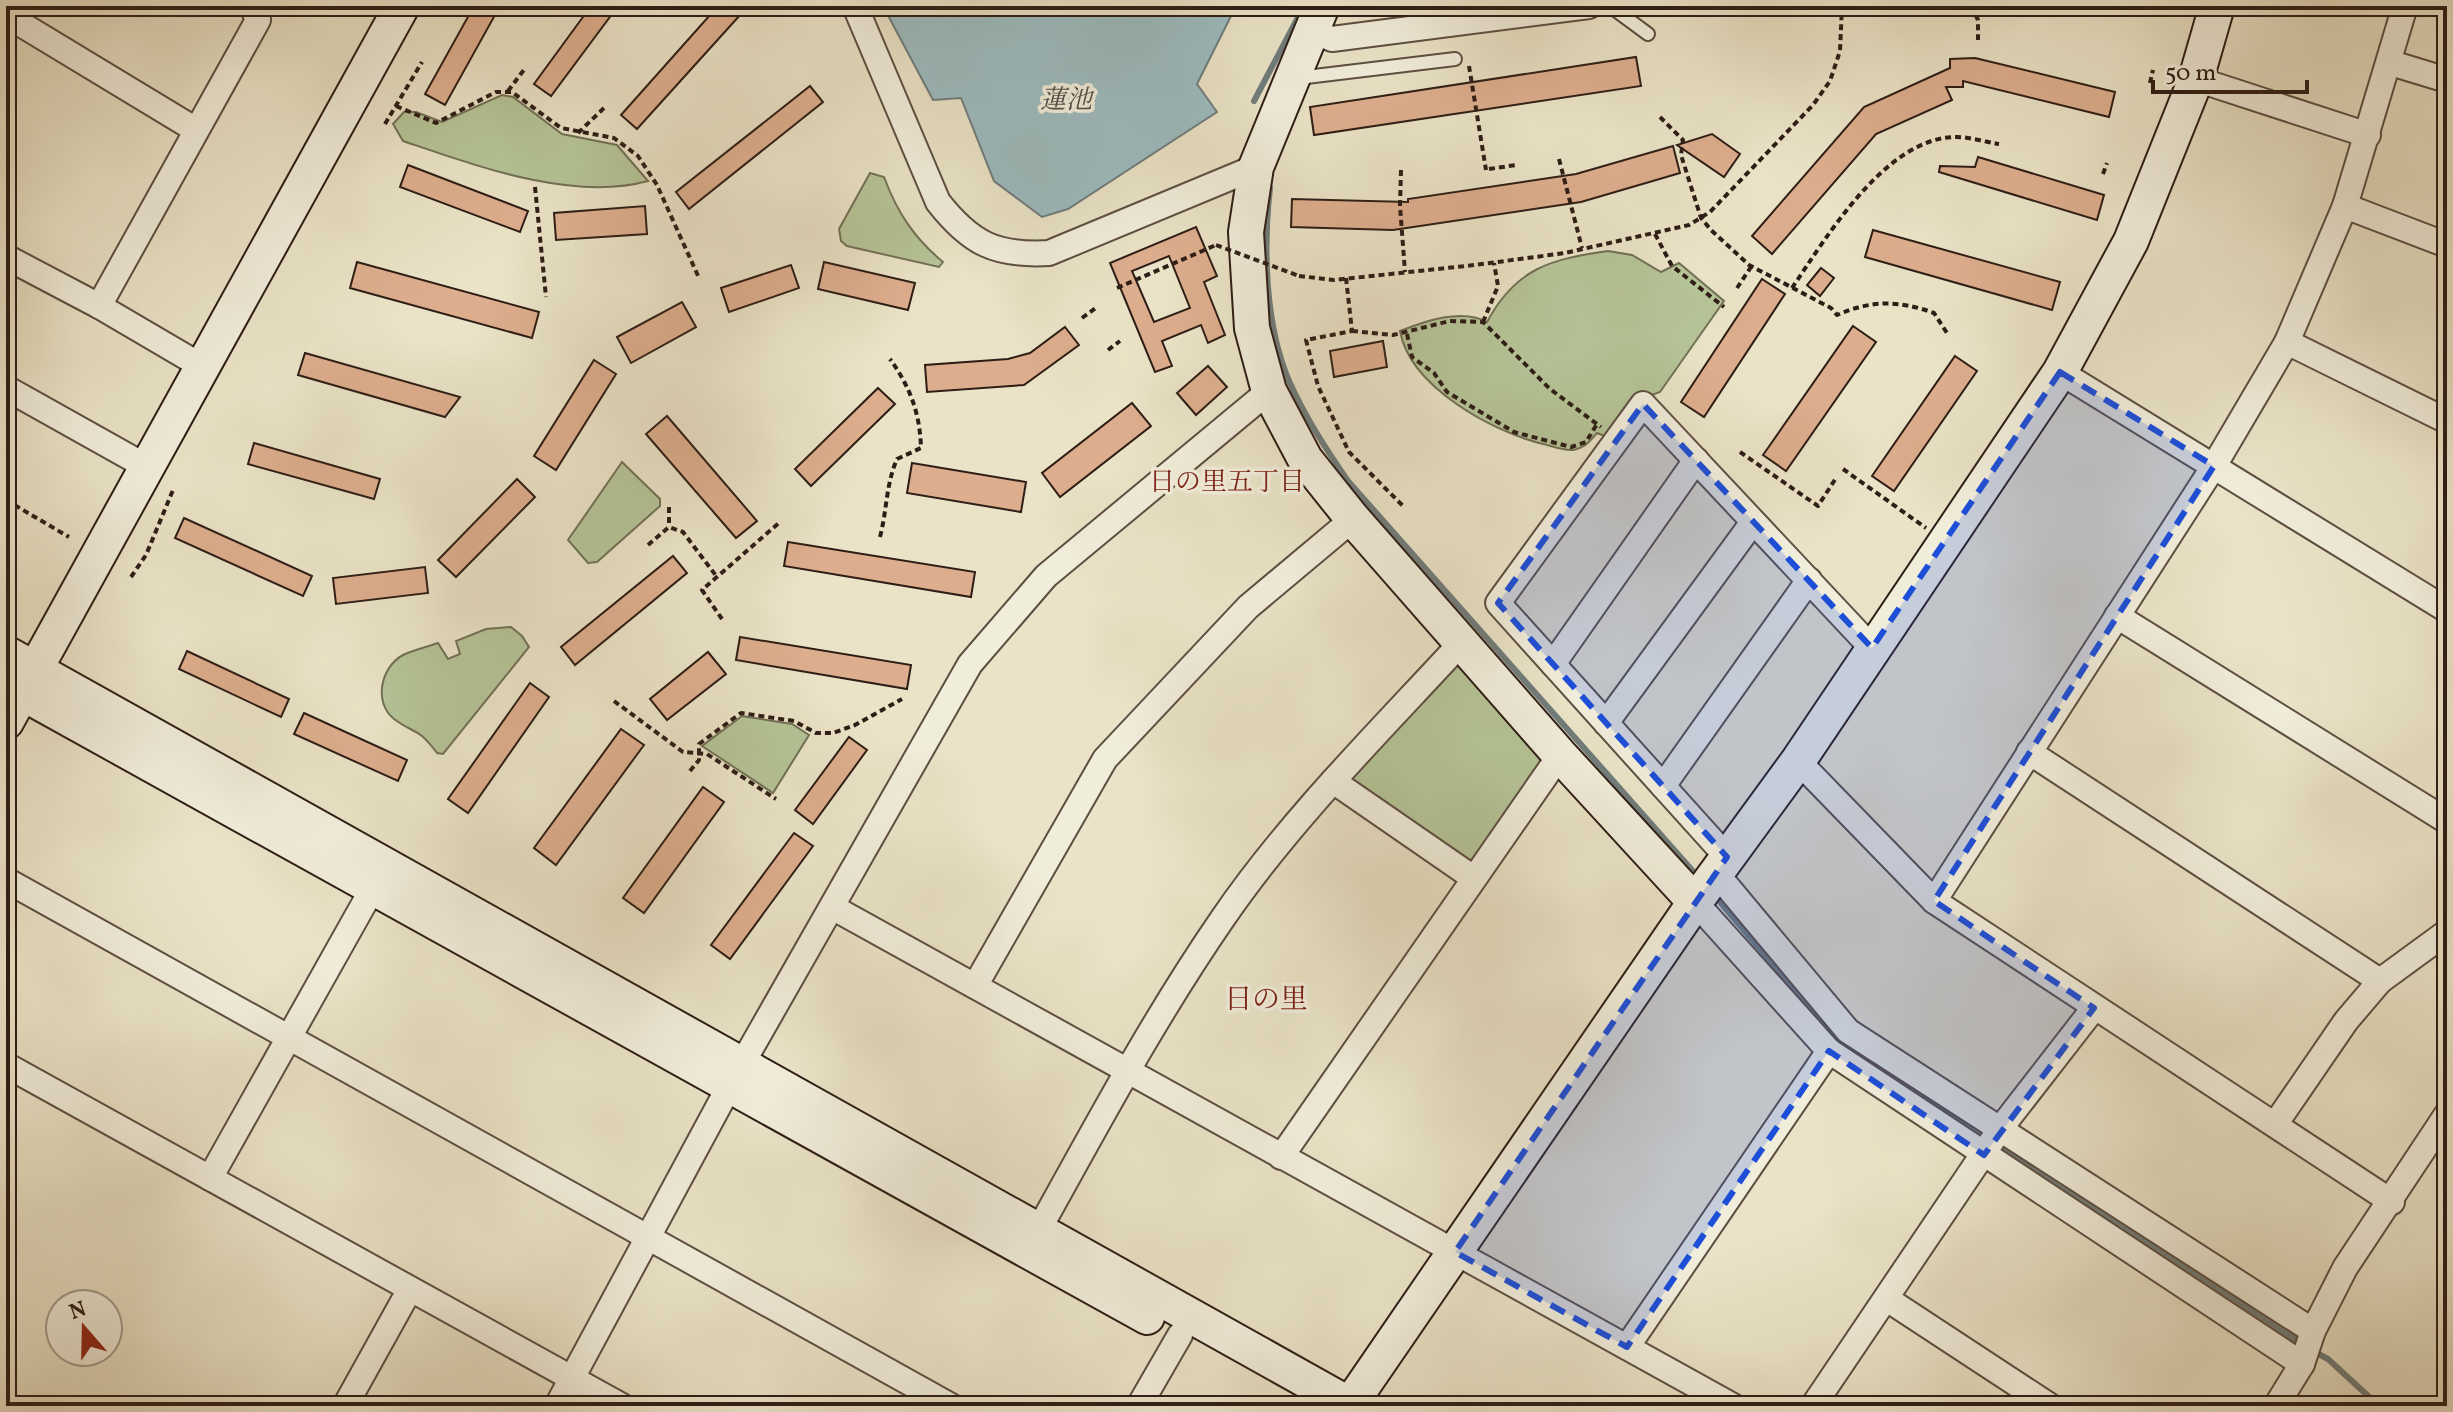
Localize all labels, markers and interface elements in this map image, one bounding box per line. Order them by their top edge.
scale bar [2153,44,2307,94]
text: 50 m [2165,57,2217,91]
water label: 蓮池 [1040,83,1095,119]
district label: 日の里五丁目 [1149,465,1305,501]
district label: 日の里 [1224,981,1308,1020]
north arrow [44,1288,124,1368]
text: N [65,1294,91,1329]

